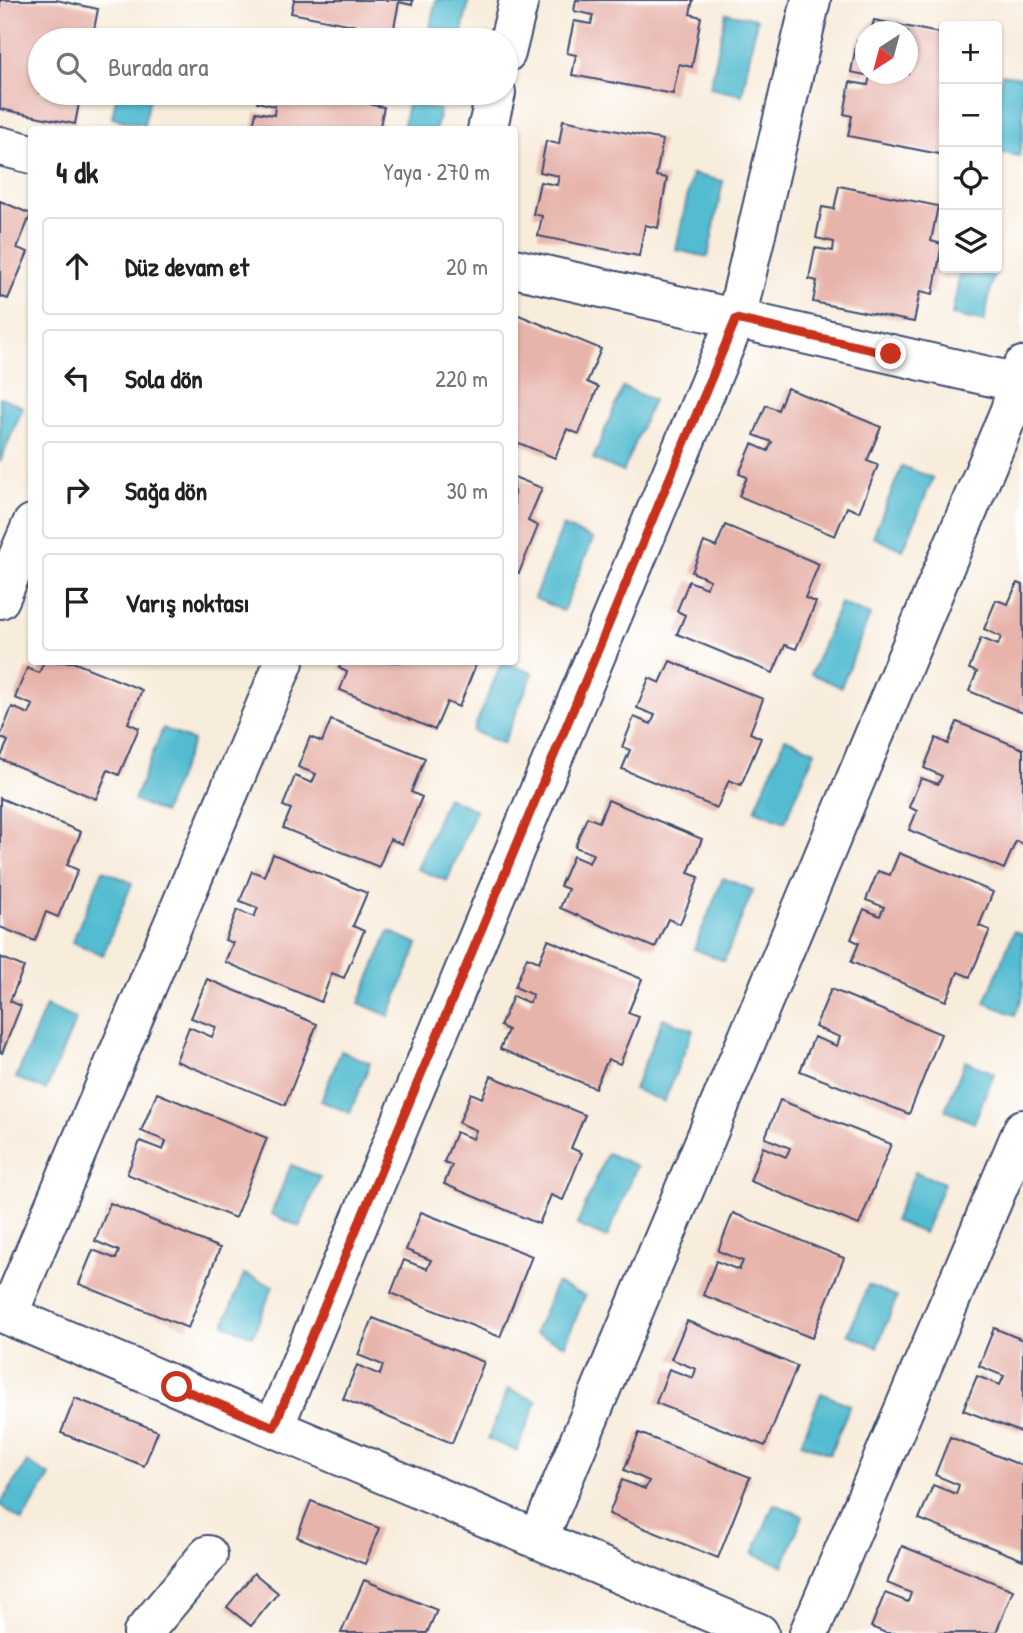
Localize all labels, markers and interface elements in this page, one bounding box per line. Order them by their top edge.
north arrow [855,21,918,84]
map controls [939,21,1002,273]
button: + [939,21,1002,84]
search box [28,28,518,105]
icon: search [52,48,90,86]
text: Burada ara [108,49,209,84]
button: − [939,84,1002,147]
button: locate [939,147,1002,210]
text: 4 dk [56,152,98,192]
text: Yaya · 270 m [384,156,490,187]
button: layers [939,210,1002,273]
icon: ahead [58,247,96,285]
text: Düz devam et [125,249,249,284]
text: 20 m [446,251,488,282]
route end [875,338,906,369]
icon: left [58,359,96,397]
text: Sola dön [125,361,203,396]
text: 220 m [435,363,488,394]
icon: right [58,471,96,509]
text: Sağa dön [125,473,207,508]
text: 30 m [446,475,488,506]
icon: arrive [58,583,96,621]
text: Varış noktası [125,585,250,620]
route start [161,1371,192,1402]

